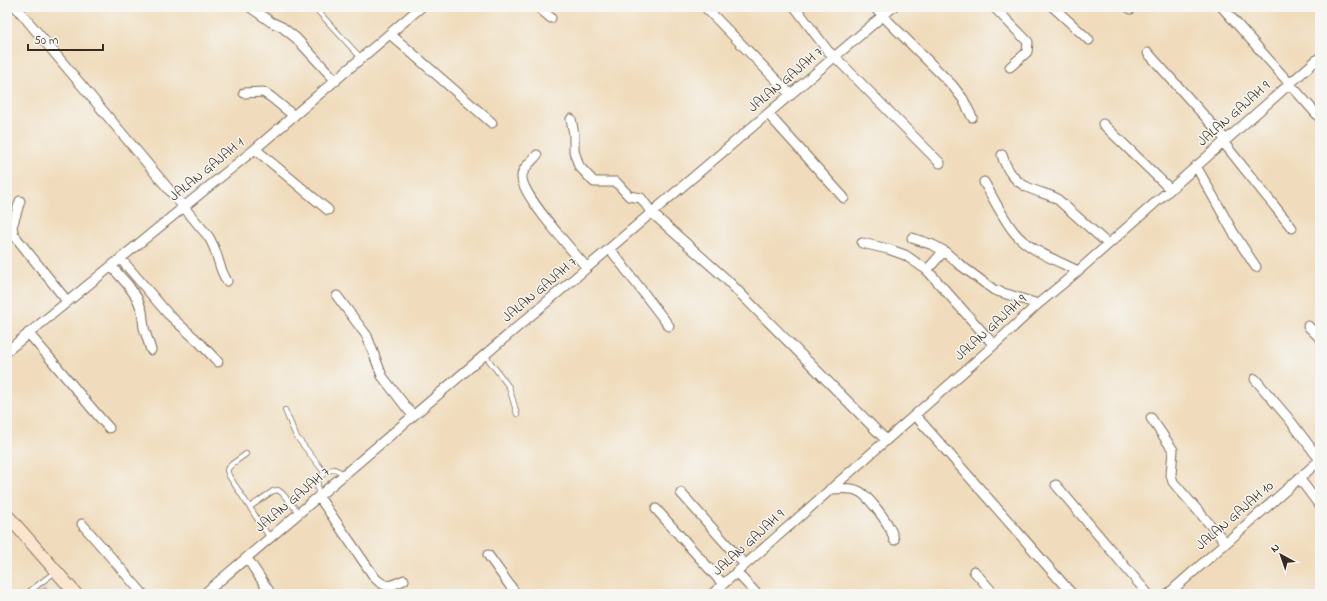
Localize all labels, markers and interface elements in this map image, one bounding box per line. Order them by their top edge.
scale bar [28,26,103,52]
text: 50 m [34,32,58,50]
street label: JALAN GAJAH 7 [744,42,828,118]
street label: JALAN GAJAH 9 [1193,76,1276,152]
street label: JALAN GAJAH 1 [165,133,249,207]
street label: JALAN GAJAH 7 [498,252,582,328]
street label: JALAN GAJAH 9 [950,289,1032,366]
street label: JALAN GAJAH 7 [251,462,335,538]
street label: JALAN GAJAH 10 [1193,478,1277,554]
street label: JALAN GAJAH 9 [708,504,790,581]
north arrow [1261,535,1301,575]

